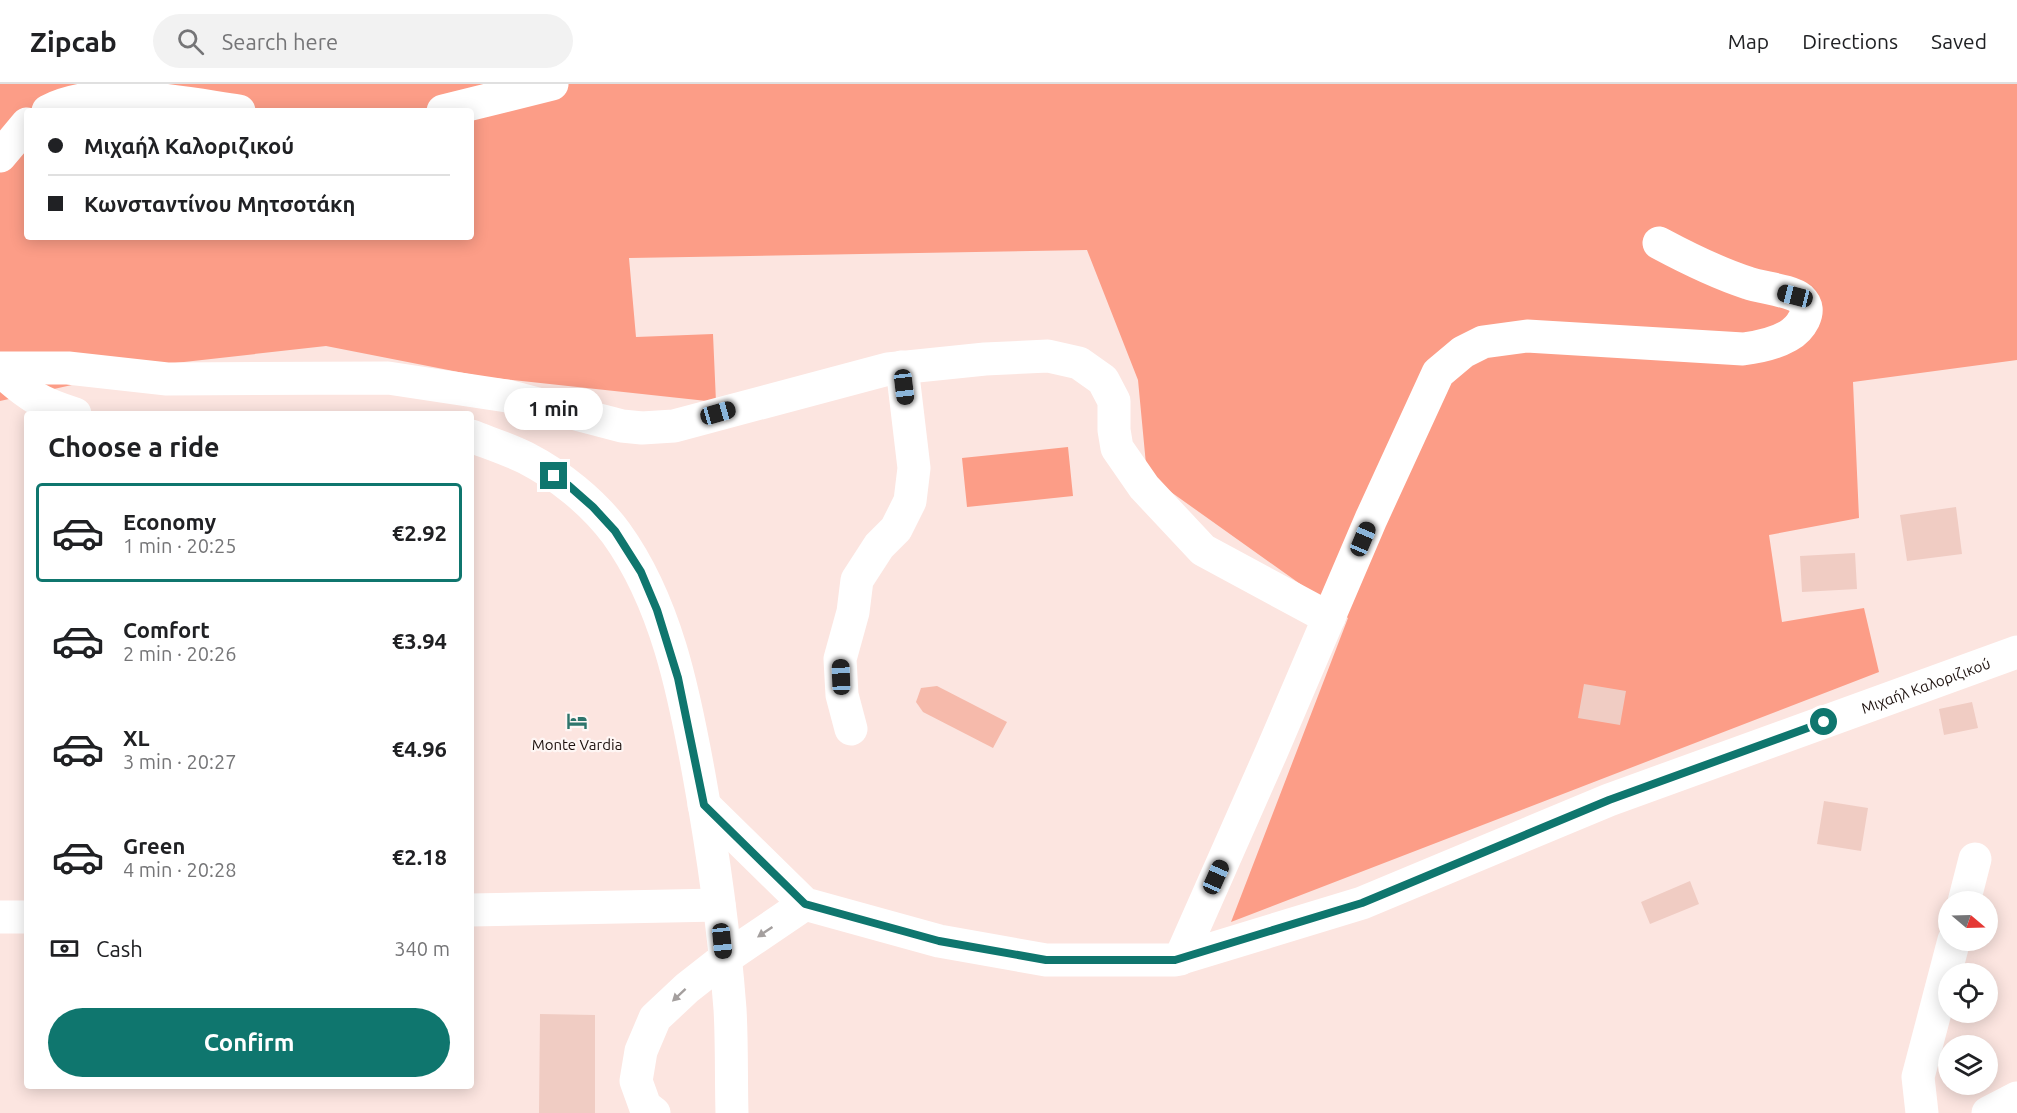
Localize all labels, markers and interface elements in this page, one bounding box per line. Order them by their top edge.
search box [153,14,573,68]
icon: search [174,25,207,58]
text: Zipcab [30,26,117,57]
text: Search here [222,29,338,54]
text: Map [1728,29,1769,53]
text: Directions [1802,29,1898,53]
text: Saved [1931,29,1987,53]
text: Μιχαήλ Καλοριζικού [84,133,294,158]
text: Κωνσταντίνου Μητσοτάκη [84,191,355,216]
car [1775,283,1815,309]
car [893,368,915,406]
callout: 1 min [504,389,604,431]
text: 1 min [528,397,579,420]
car [698,399,738,427]
text: Choose a ride [48,432,220,462]
route end [540,462,567,489]
icon: car [51,506,105,560]
text: Economy [123,509,216,534]
car [1348,519,1378,559]
text: €2.92 [392,520,447,545]
text: 1 min · 20:25 [123,534,237,557]
icon: car [51,614,105,668]
text: Comfort [123,617,210,642]
text: €3.94 [392,628,447,653]
text: 2 min · 20:26 [123,642,237,665]
street label: Μιχαήλ Καλοριζικού [1859,654,1992,716]
car [831,659,851,695]
route start [1810,708,1837,735]
hotel icon: Monte Vardia [565,709,589,733]
icon: car [51,722,105,776]
text: XL [123,725,150,750]
text: €4.96 [392,736,447,761]
place label: Monte Vardia [532,736,622,753]
text: 3 min · 20:27 [123,750,237,773]
icon: car [51,830,105,884]
text: Green [123,833,185,858]
text: €2.18 [392,844,447,869]
car [1200,857,1232,897]
text: 4 min · 20:28 [123,858,237,881]
north arrow [1938,891,1998,951]
map controls [1938,891,1998,1095]
car [711,922,733,960]
one-way arrow [757,926,773,938]
icon: cash [48,932,81,965]
text: Cash [96,936,143,961]
text: 340 m [394,937,450,960]
button: locate [1938,963,1998,1023]
one-way arrow [672,988,686,1002]
button: Confirm [48,1008,450,1077]
button: layers [1938,1035,1998,1095]

